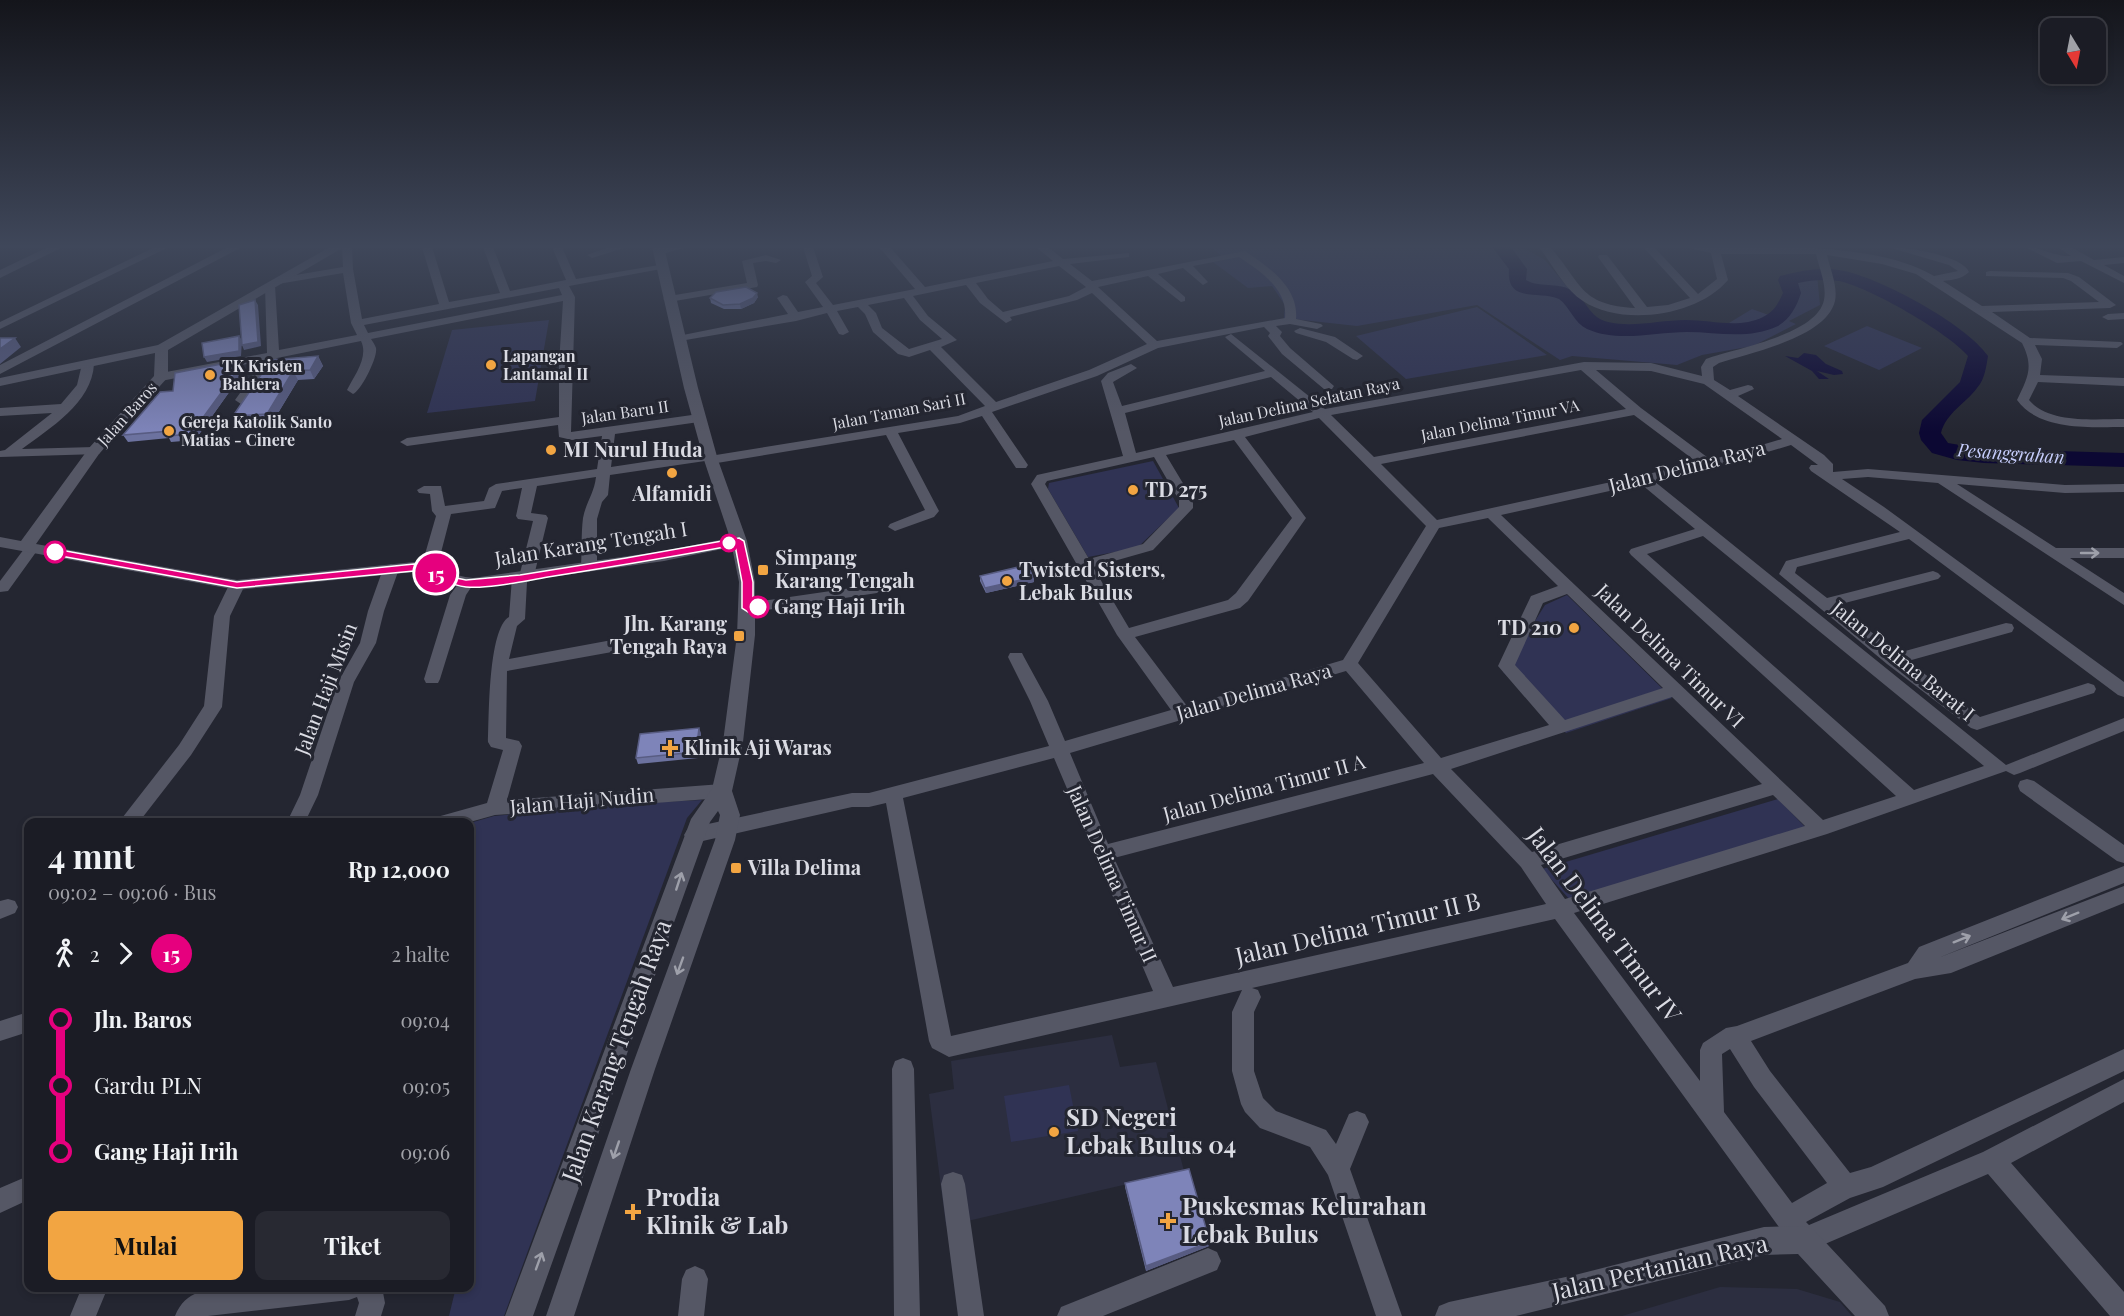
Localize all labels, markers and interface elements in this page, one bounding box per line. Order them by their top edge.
north arrow [2040,18,2106,84]
map controls [2040,18,2106,84]
place label: Lapangan Lantamal II [503,345,588,384]
place label: TK Kristen Bahtera [222,355,303,394]
marker: Lapangan Lantamal II [484,358,498,372]
marker: TK Kristen Bahtera [203,368,217,382]
street label: Jalan Delima Selatan Raya [1216,372,1401,431]
street label: Jalan Baros [92,377,161,451]
street label: Jalan Taman Sari II [830,387,967,434]
street label: Jalan Delima Timur VA [1418,394,1582,445]
street label: Jalan Baru II [579,395,670,428]
place label: Gereja Katolik Santo Matias - Cinere [181,411,332,450]
marker: Gereja Katolik Santo Matias - Cinere [162,424,176,438]
street label: Jalan Delima Raya [1605,433,1768,498]
place label: MI Nurul Huda [563,435,703,462]
water label: Pesanggrahan [1956,437,2065,469]
marker: MI Nurul Huda [544,443,558,457]
marker: Alfamidi [665,466,679,480]
place label: TD 275 [1145,475,1207,502]
place label: Alfamidi [631,479,712,506]
marker: TD 275 [1126,483,1140,497]
street label: Jalan Karang Tengah I [492,514,689,571]
unlabelled marker [720,534,738,552]
unlabelled marker [44,541,66,563]
place label: Simpang Karang Tengah [775,543,915,593]
one-way arrow [2079,547,2099,559]
line badge: 15 [409,554,463,592]
place label: Twisted Sisters, Lebak Bulus [1019,555,1165,605]
text: 15 [427,559,445,587]
marker: Simpang Karang Tengah [756,563,770,577]
marker: Twisted Sisters, Lebak Bulus [1000,574,1014,588]
street label: Jalan Delima Timur VI [1590,576,1751,733]
place label: Gang Haji Irih [774,592,905,619]
street label: Jalan Delima Barat I [1826,593,1981,726]
marker: Gang Haji Irih [747,596,769,618]
place label: Jln. Karang Tengah Raya [610,609,728,659]
place label: TD 210 [1498,613,1562,640]
street label: Jalan Haji Misin [287,618,362,760]
marker: TD 210 [1567,621,1581,635]
marker: Jln. Karang Tengah Raya [732,629,746,643]
street label: Jalan Delima Raya [1172,656,1334,726]
place label: Klinik Aji Waras [684,733,832,760]
marker: Klinik Aji Waras [661,739,679,757]
street label: Jalan Delima Timur II A [1159,746,1368,827]
street label: Jalan Haji Nudin [508,780,655,819]
street label: Jalan Delima Timur II [1062,780,1165,966]
street label: Jalan Delima Timur IV [1521,819,1690,1029]
text: 4 mnt [48,833,135,877]
place label: Villa Delima [747,853,862,880]
text: Rp 12,000 [348,854,450,884]
marker: Villa Delima [729,861,743,875]
one-way arrow [675,872,686,891]
text: 09:02 – 09:06 · Bus [48,878,217,905]
street label: Jalan Delima Timur II B [1231,883,1483,971]
one-way arrow [2061,911,2079,922]
street label: Jalan Karang Tengah Raya [552,915,677,1187]
one-way arrow [1952,933,1970,944]
icon: walk [48,937,81,970]
icon: forward [109,937,142,970]
text: 15 [163,939,180,967]
text: 2 [90,940,100,967]
text: 2 halte [391,940,450,967]
one-way arrow [674,956,685,975]
text: Jln. Baros [94,1004,192,1034]
text: 09:04 [401,1006,450,1033]
text: Gardu PLN [94,1070,202,1100]
text: 09:05 [402,1072,450,1099]
place label: SD Negeri Lebak Bulus 04 [1066,1100,1236,1160]
marker: SD Negeri Lebak Bulus 04 [1047,1125,1061,1139]
text: Gang Haji Irih [94,1136,238,1166]
text: 09:06 [400,1138,450,1165]
one-way arrow [610,1140,621,1159]
place label: Prodia Klinik & Lab [646,1180,788,1240]
place label: Puskesmas Kelurahan Lebak Bulus [1182,1189,1427,1249]
marker: Prodia Klinik & Lab [624,1203,642,1221]
button: Mulai [48,1211,243,1280]
button: Tiket [255,1211,450,1280]
marker: Puskesmas Kelurahan Lebak Bulus [1159,1212,1177,1230]
street label: Jalan Pertanian Raya [1548,1226,1771,1307]
one-way arrow [535,1252,546,1271]

